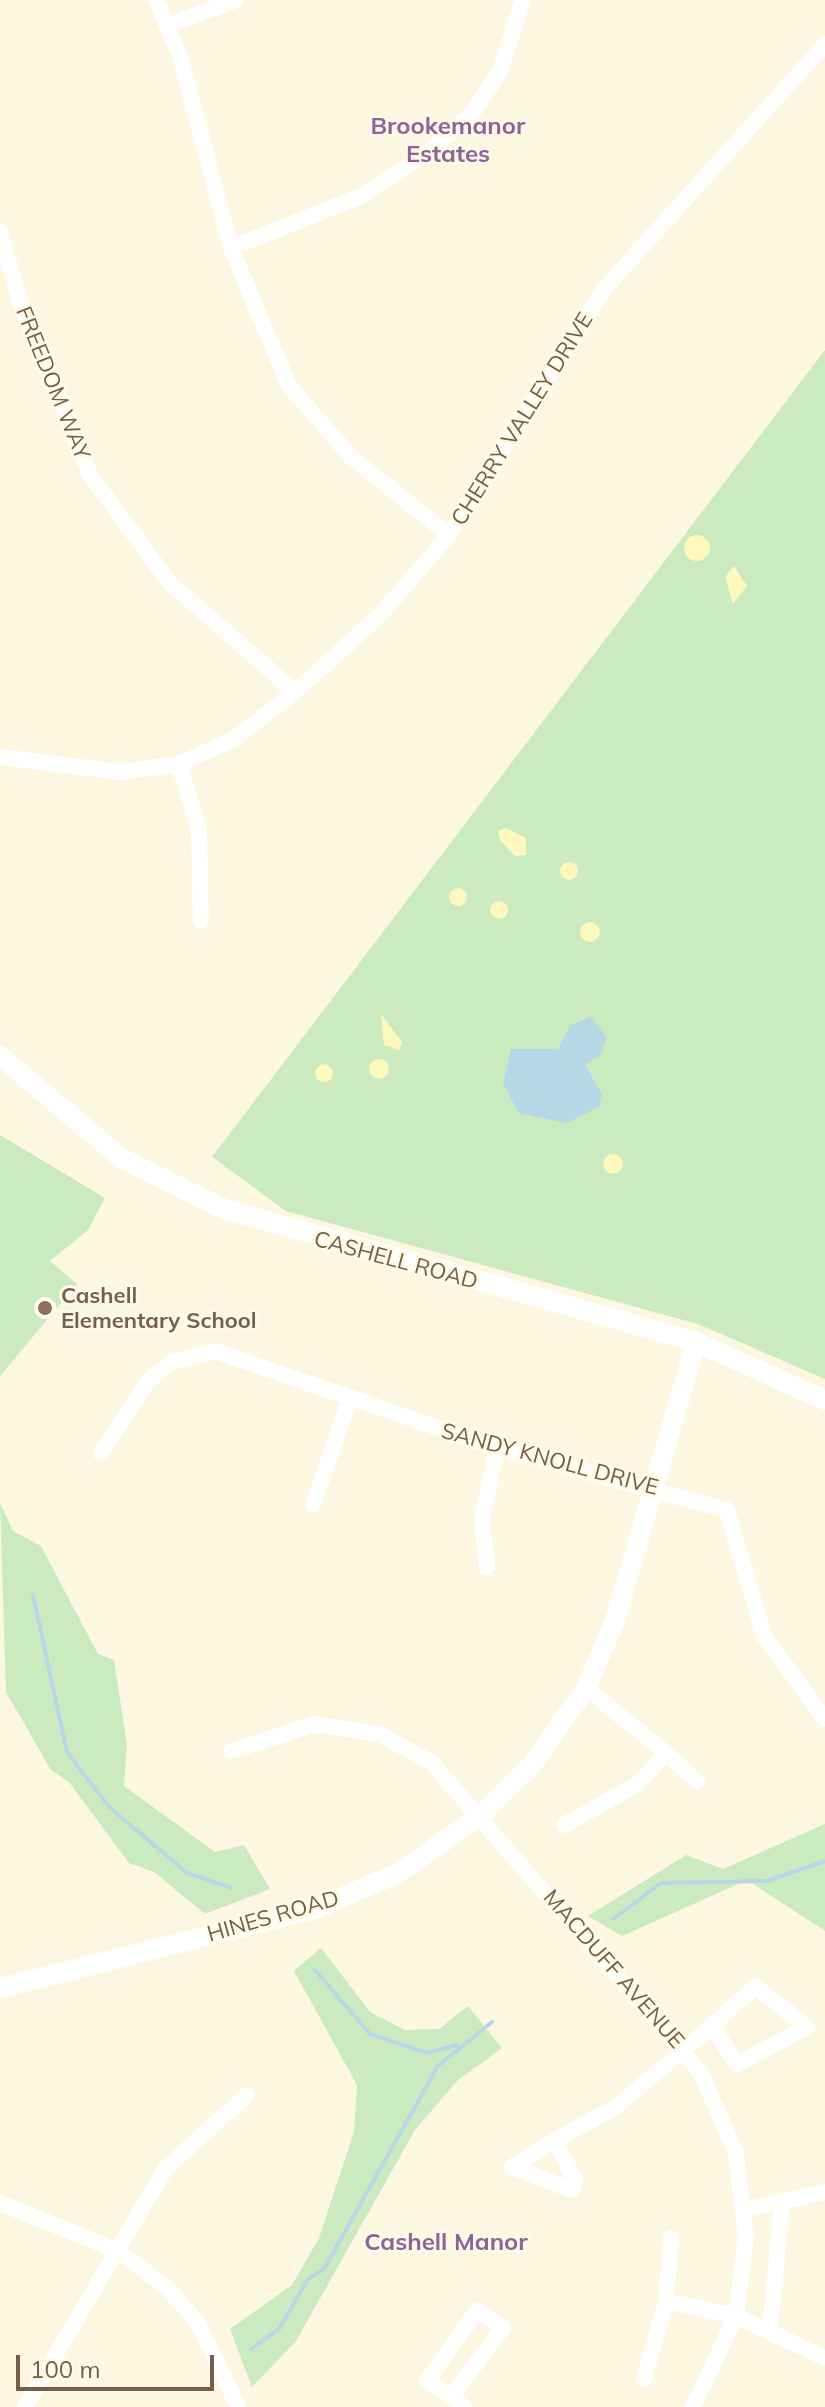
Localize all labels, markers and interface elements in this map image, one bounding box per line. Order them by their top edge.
district label: Brookemanor Estates [371,112,525,168]
street label: FREEDOM WAY [10,303,96,463]
street label: CHERRY VALLEY DRIVE [446,308,598,530]
street label: CASHELL ROAD [311,1225,481,1295]
place label: Cashell Elementary School [61,1282,257,1334]
marker: Cashell Elementary School [36,1299,54,1317]
street label: SANDY KNOLL DRIVE [439,1417,661,1501]
street label: MACDUFF AVENUE [538,1884,690,2054]
street label: HINES ROAD [204,1885,342,1947]
district label: Cashell Manor [364,2228,528,2256]
scale bar [20,2339,218,2389]
text: 100 m [30,2354,101,2384]

